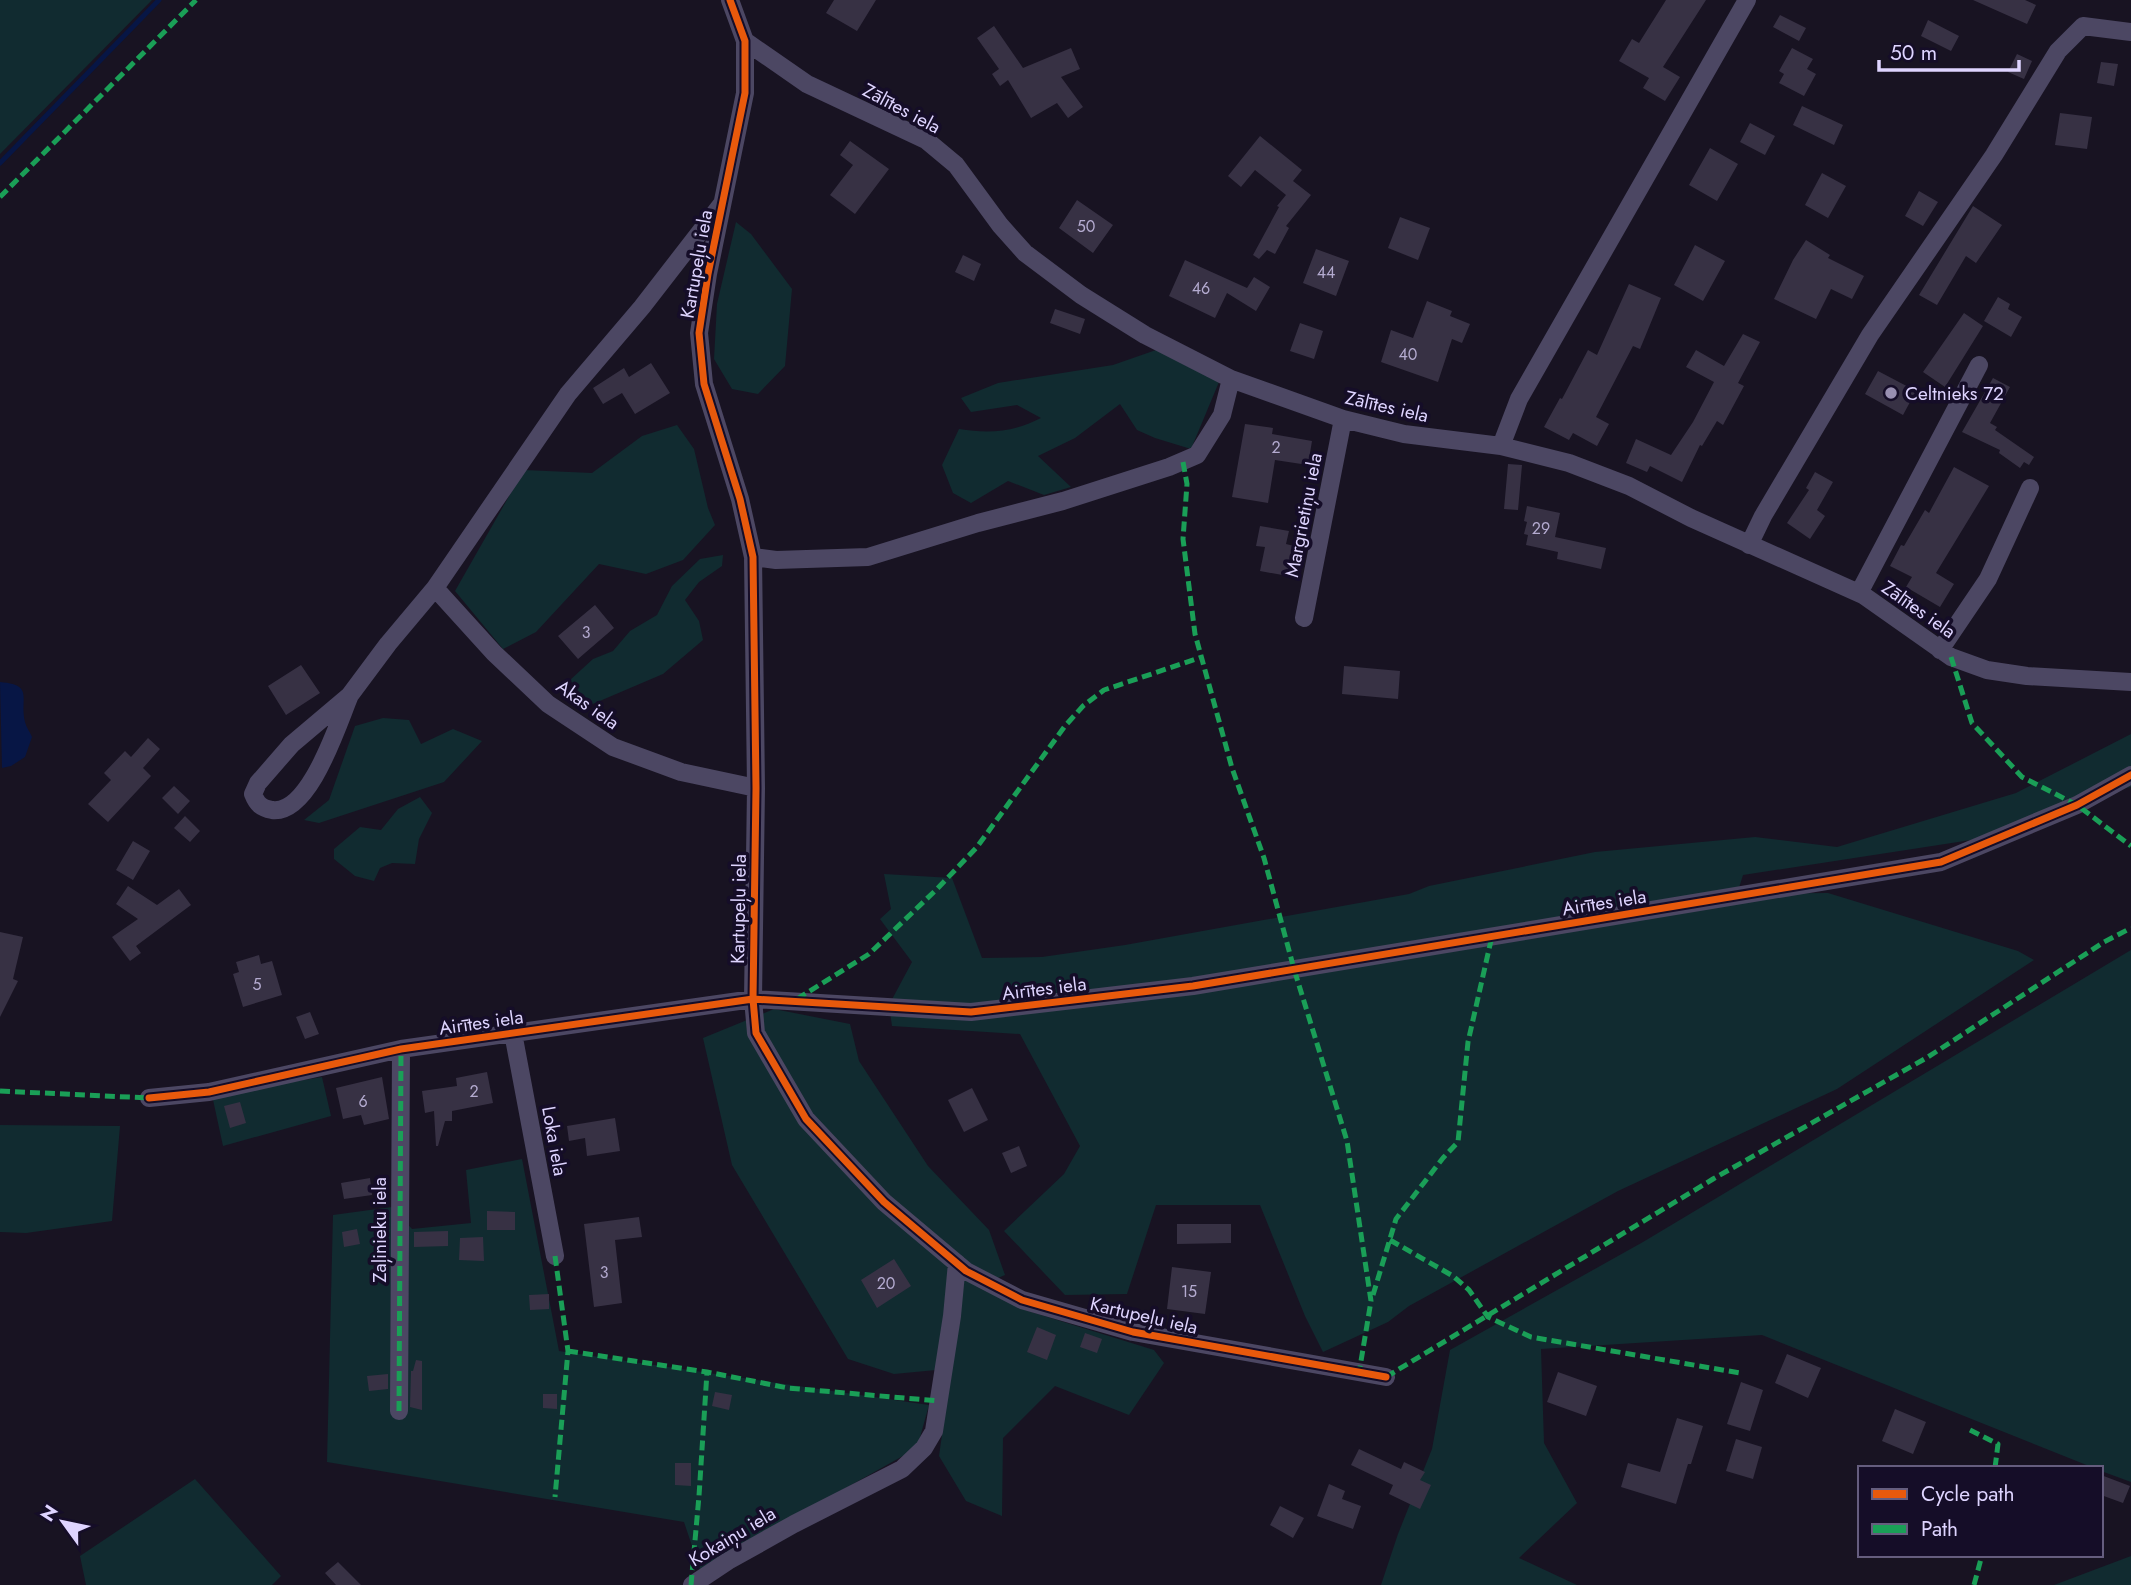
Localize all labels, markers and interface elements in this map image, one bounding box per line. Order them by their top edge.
scale bar [1879,28,2019,72]
text: 50 m [1890,38,1937,68]
street label: Zālītes iela [858,77,946,140]
street label: Kartupeļu iela [674,208,719,321]
house number: 50 [1077,215,1095,238]
house number: 44 [1317,261,1335,284]
house number: 46 [1192,277,1210,300]
house number: 40 [1399,343,1417,366]
place label: Celtnieks 72 [1905,380,2004,407]
street label: Zālītes iela [1343,384,1431,429]
marker: Celtnieks 72 [1883,385,1899,401]
house number: 2 [1271,436,1281,459]
street label: Margrietiņu iela [1278,451,1329,580]
house number: 29 [1532,517,1550,540]
street label: Zālītes iela [1876,574,1961,645]
house number: 3 [582,621,591,644]
street label: Akas iela [551,673,625,736]
street label: Kartupeļu iela [724,854,753,964]
street label: Airītes iela [1560,883,1648,922]
street label: Airītes iela [1000,970,1088,1007]
house number: 5 [252,973,262,996]
street label: Airītes iela [437,1003,525,1042]
house number: 2 [469,1080,479,1103]
house number: 6 [358,1090,368,1113]
street label: Loka iela [535,1104,574,1178]
street label: Zaļinieku iela [366,1177,393,1283]
house number: 3 [600,1261,609,1284]
house number: 20 [877,1272,895,1295]
house number: 15 [1181,1280,1197,1303]
street label: Kartupeļu iela [1087,1290,1200,1341]
legend [1858,1466,2103,1557]
text: Cycle path [1921,1479,2014,1509]
north arrow [28,1487,98,1557]
text: N [34,1499,65,1527]
street label: Kokaiņu iela [684,1500,781,1573]
text: Path [1921,1514,1958,1544]

